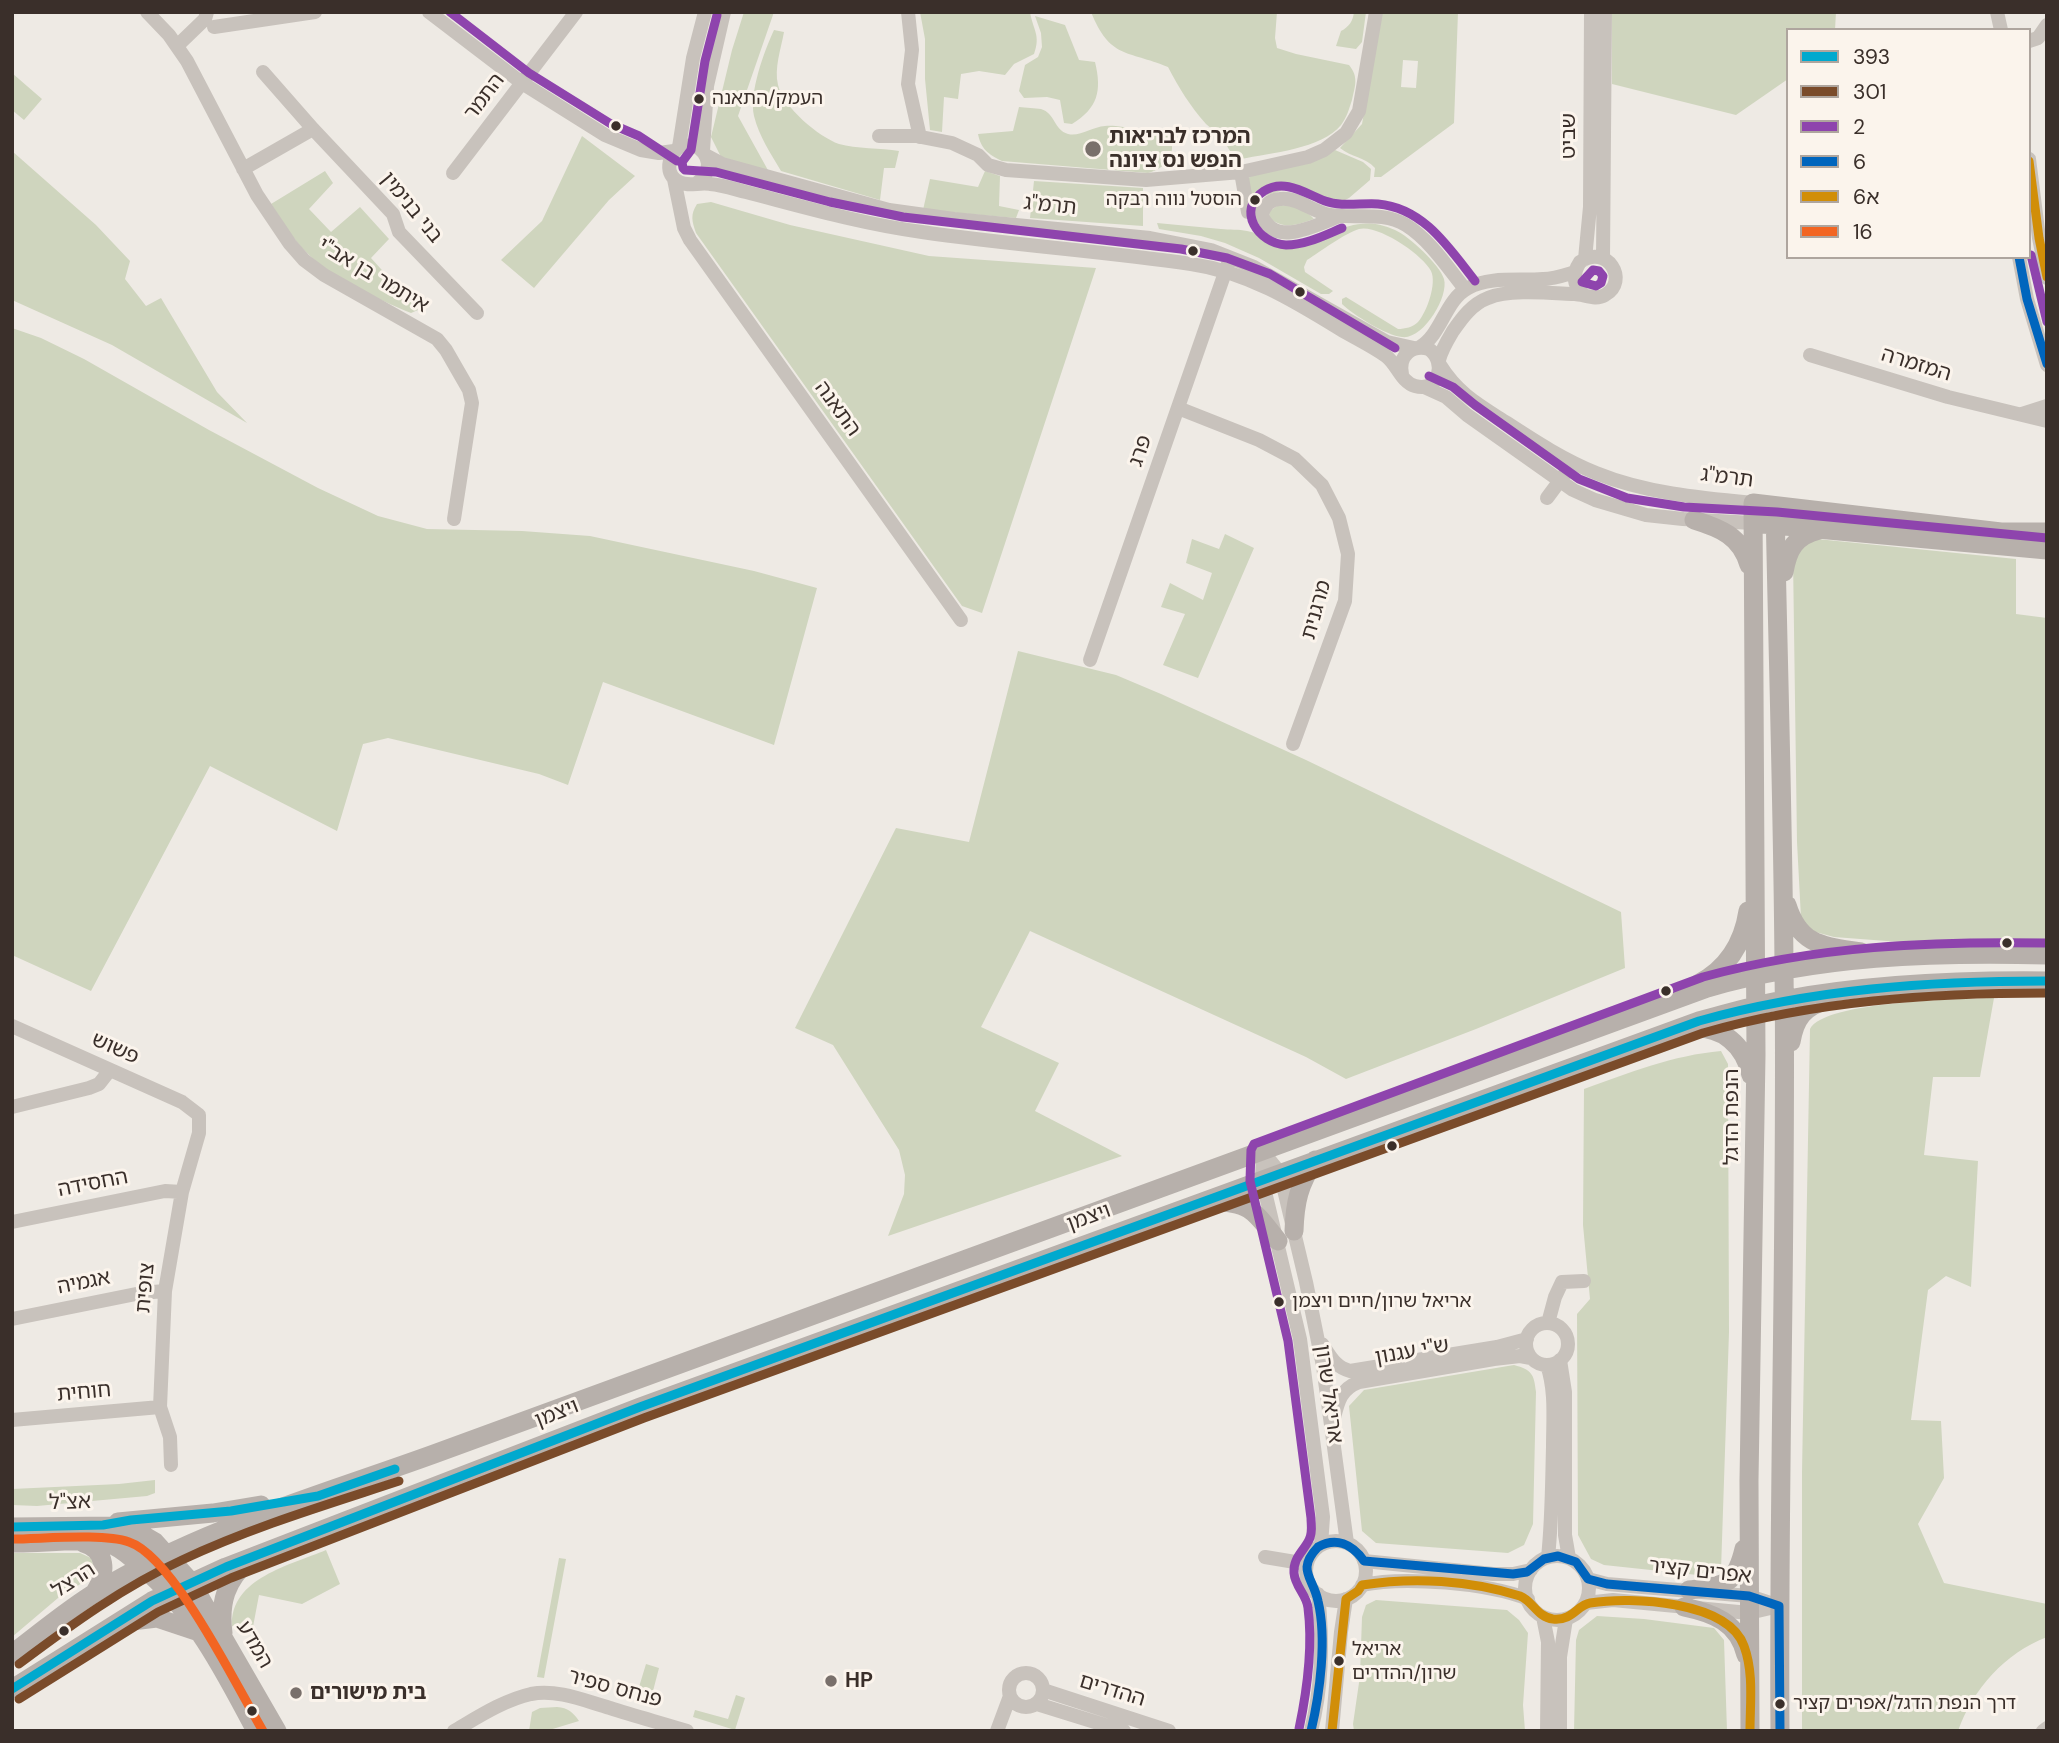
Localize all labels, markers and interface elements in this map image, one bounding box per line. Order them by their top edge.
legend [1786,28,2031,259]
text: 393 [1853,43,1890,71]
street label: התמר [459,69,511,125]
text: 301 [1853,78,1886,106]
place label: העמק/התאנה [712,88,823,110]
marker: העמק/התאנה [692,92,706,106]
street label: שביט [1556,113,1582,159]
text: 2 [1853,113,1865,141]
unlabelled marker [609,119,623,133]
place label: המרכז לבריאות הנפש נס ציונה [1109,124,1251,174]
marker: המרכז לבריאות הנפש נס ציונה [1083,139,1103,159]
text: 6 [1853,148,1866,176]
street label: בני בנימין [375,167,447,249]
text: 6א [1853,183,1879,211]
place label: הוסטל נווה רבקה [1106,189,1242,211]
street label: תרמ"ג [1022,191,1078,221]
marker: הוסטל נווה רבקה [1248,193,1262,207]
text: 16 [1853,218,1873,246]
street label: איתמר בן אב"י [313,233,433,319]
unlabelled marker [1186,244,1200,258]
unlabelled marker [1293,285,1307,299]
street label: המזמרה [1878,342,1954,388]
street label: התאנה [809,377,865,441]
street label: פרג [1124,432,1158,470]
street label: תרמ"ג [1699,462,1755,494]
street label: מרגנית [1297,577,1337,643]
unlabelled marker [2000,936,2014,950]
unlabelled marker [1659,984,1673,998]
street label: פשוש [87,1027,143,1071]
street label: הנפת הדגל [1719,1069,1745,1165]
unlabelled marker [1385,1139,1399,1153]
street label: החסידה [56,1165,130,1203]
street label: ויצמן [1064,1198,1114,1238]
street label: צופית [131,1262,161,1314]
street label: אגמיה [55,1266,113,1300]
place label: אריאל שרון/חיים ויצמן [1292,1291,1471,1313]
marker: אריאל שרון/חיים ויצמן [1272,1295,1286,1309]
street label: ש"י עגנון [1373,1333,1451,1371]
street label: אריאל שרון [1309,1343,1347,1445]
street label: חוחית [56,1378,112,1408]
street label: ויצמן [531,1394,583,1434]
street label: אצ"ל [49,1490,91,1516]
street label: אפרים קציר [1647,1554,1753,1590]
street label: הרצל [48,1558,100,1604]
street label: המדע [230,1617,278,1673]
unlabelled marker [57,1624,71,1638]
place label: אריאל שרון/ההדרים [1352,1639,1456,1683]
marker: אריאל שרון/ההדרים [1332,1654,1346,1668]
street label: פנחס ספיר [565,1664,665,1714]
place label: HP [845,1668,873,1694]
street label: ההדרים [1076,1669,1148,1713]
marker: HP [823,1673,839,1689]
place label: בית מישורים [310,1680,426,1706]
marker: בית מישורים [288,1685,304,1701]
place label: דרך הנפת הדגל/אפרים קציר [1793,1693,2016,1715]
marker: דרך הנפת הדגל/אפרים קציר [1773,1697,1787,1711]
unlabelled marker [245,1704,259,1718]

